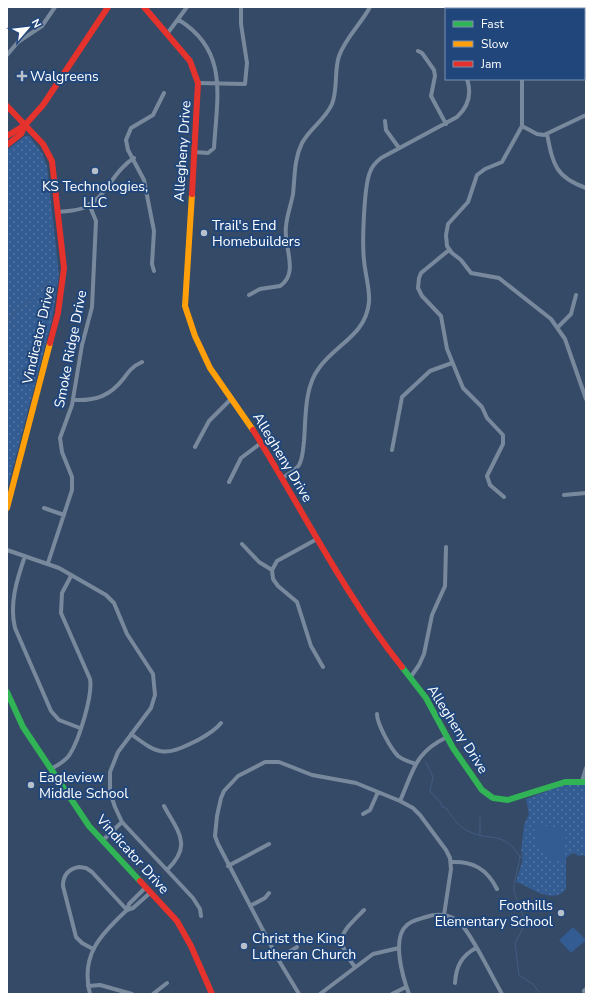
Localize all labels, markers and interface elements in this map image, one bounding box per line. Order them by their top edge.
north arrow [8,8,48,48]
legend [445,8,585,80]
text: N [28,16,45,31]
text: Fast [481,16,504,32]
text: Slow [481,36,509,52]
text: Jam [480,56,502,72]
place label: Walgreens [30,67,99,86]
marker: Walgreens [17,71,27,81]
street label: Allegheny Drive [169,100,196,202]
marker: KS Technologies, LLC [90,166,100,176]
place label: KS Technologies, LLC [42,177,148,212]
place label: Trail's End Homebuilders [212,216,301,251]
marker: Trail's End Homebuilders [199,228,209,238]
street label: Vindicator Drive [18,284,59,387]
street label: Smoke Ridge Drive [50,289,91,410]
street label: Allegheny Drive [248,409,317,506]
street label: Allegheny Drive [423,681,492,777]
place label: Eagleview Middle School [39,768,129,803]
marker: Eagleview Middle School [26,780,36,790]
street label: Vindicator Drive [91,810,173,898]
place label: Foothills Elementary School [435,896,554,931]
marker: Foothills Elementary School [556,908,566,918]
place label: Christ the King Lutheran Church [252,929,356,964]
marker: Christ the King Lutheran Church [239,941,249,951]

